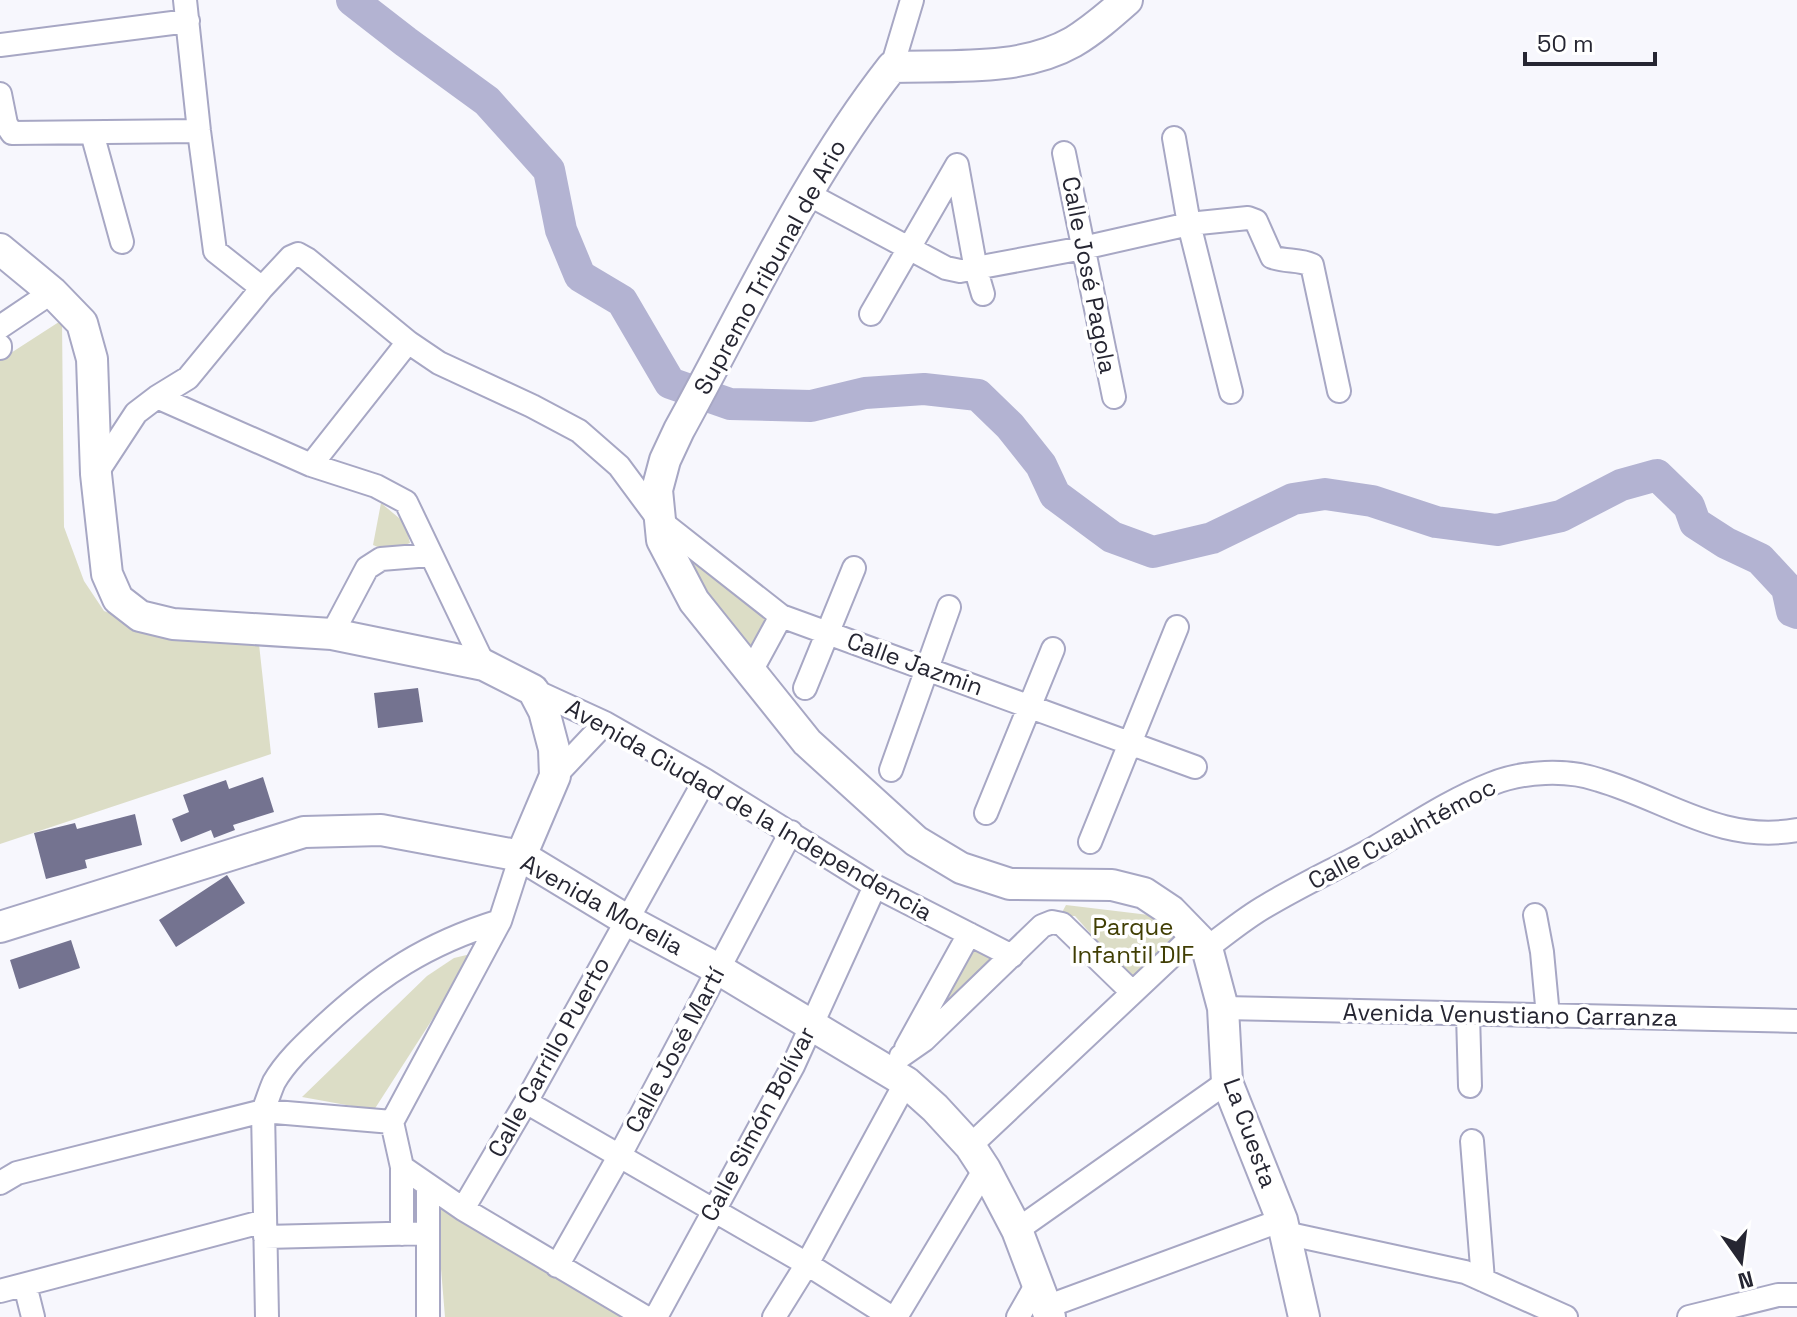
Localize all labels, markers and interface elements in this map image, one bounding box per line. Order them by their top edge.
scale bar [1525,16,1655,66]
text: 50 m [1537,28,1594,59]
street label: Supremo Tribunal de Ario [686,134,853,400]
street label: Calle José Pagola [1055,174,1124,376]
street label: Calle Jazmin [843,625,987,702]
street label: Avenida Ciudad de la Independencia [560,691,938,928]
street label: Calle Cuauhtémoc [1302,771,1501,896]
street label: Avenida Morelia [515,847,689,962]
park label: Parque Infantil DIF [1072,911,1194,970]
street label: Calle Carrillo Puerto [480,951,617,1163]
street label: Calle José Martí [618,961,731,1138]
street label: Avenida Venustiano Carranza [1342,996,1678,1033]
street label: Calle Simón Bolívar [693,1021,822,1226]
street label: La Cuesta [1216,1074,1285,1192]
north arrow [1701,1221,1781,1301]
text: N [1735,1265,1756,1296]

